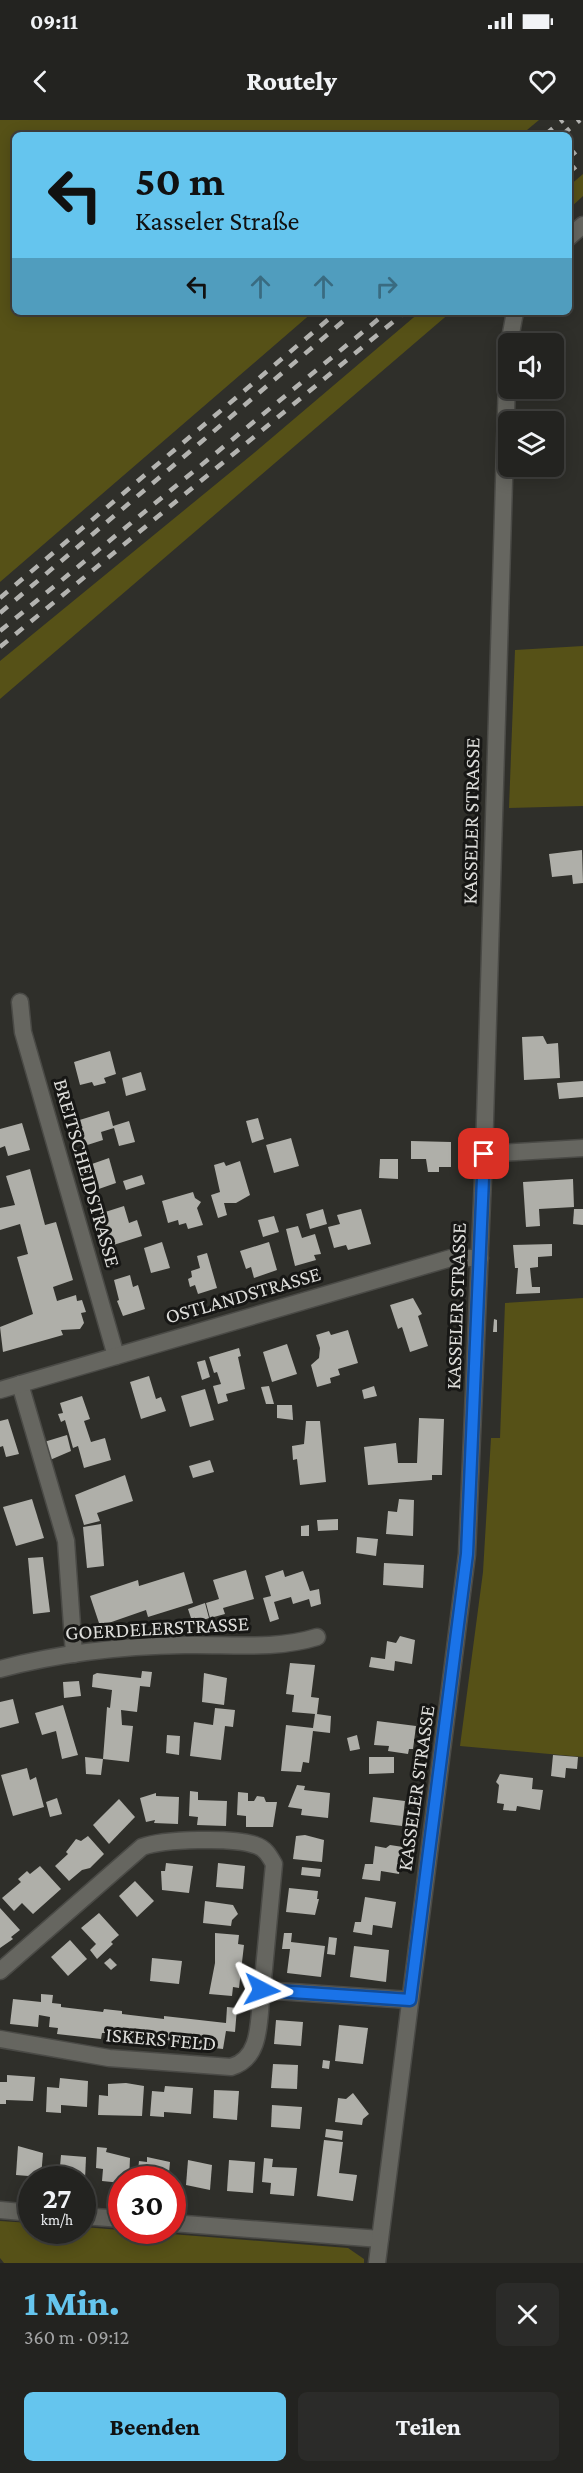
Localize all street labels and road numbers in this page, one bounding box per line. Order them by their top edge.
street label: KASSELER STRASSE [458,737,484,905]
street label: BREITSCHEIDSTRASSE [49,1076,125,1270]
street label: KASSELER STRASSE [441,1222,471,1390]
street label: OSTLANDSTRASSE [163,1261,323,1329]
street label: GOERDELERSTRASSE [64,1611,250,1645]
street label: KASSELER STRASSE [392,1704,440,1872]
street label: ISKERS FELD [105,2022,217,2056]

